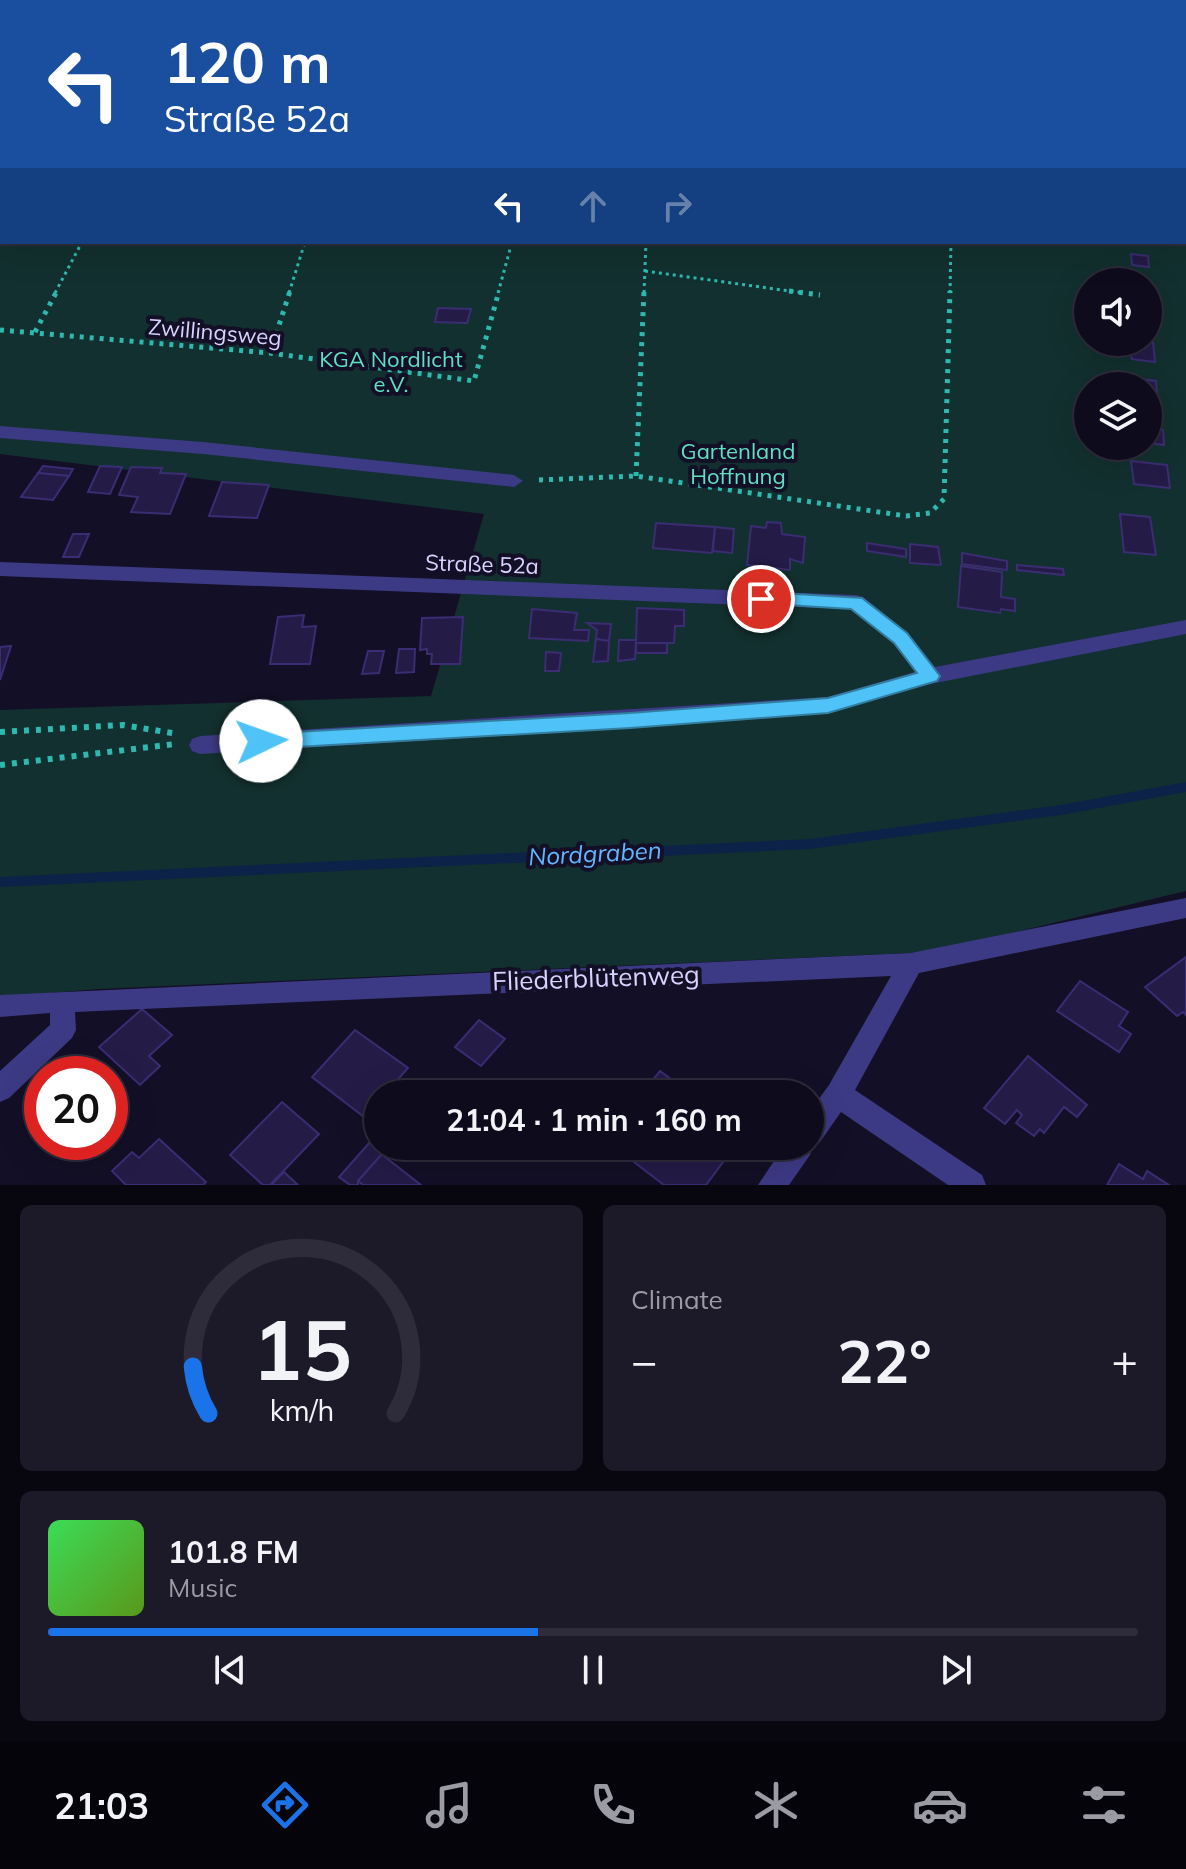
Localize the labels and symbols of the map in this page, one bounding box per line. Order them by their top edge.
street label: Zwillingsweg [147,312,283,352]
park label: KGA Nordlicht e.V. [319,345,463,398]
park label: Gartenland Hoffnung [681,437,795,490]
street label: Straße 52a [425,548,539,580]
pin [727,565,795,633]
position arrow [219,699,303,783]
water label: Nordgraben [527,835,662,871]
street label: Fliederblütenweg [492,957,700,998]
speed limit sign: 20 [24,1056,128,1160]

